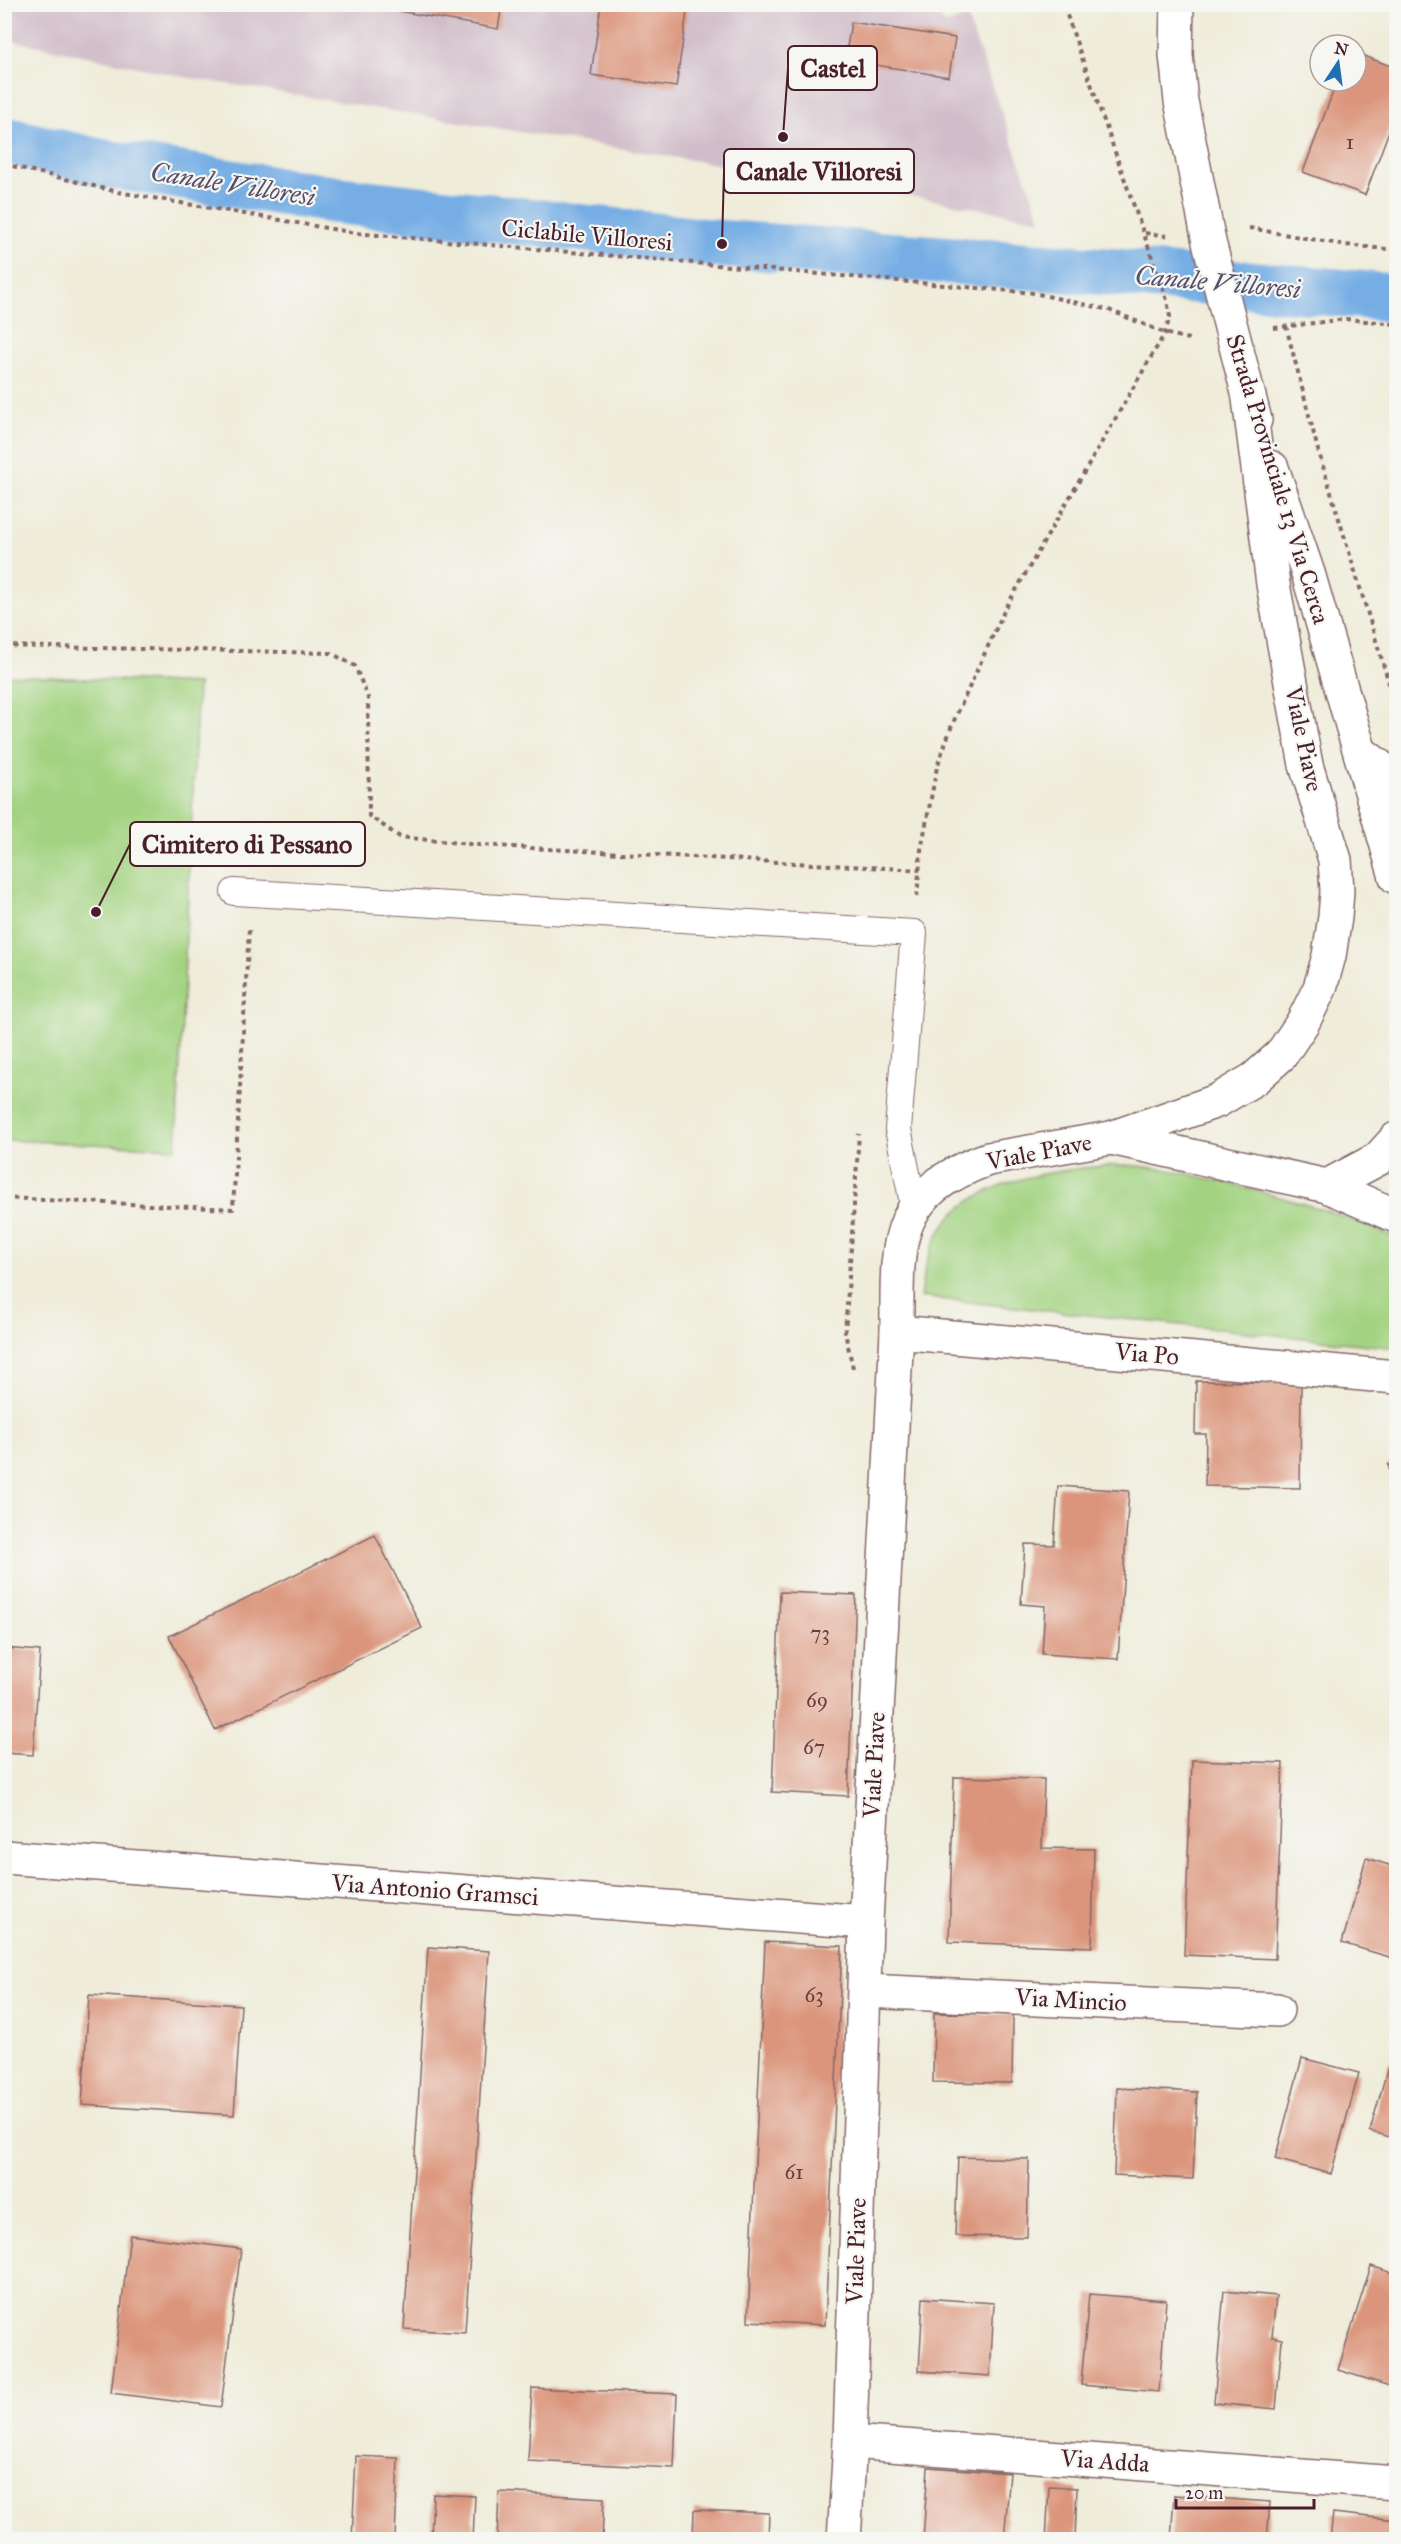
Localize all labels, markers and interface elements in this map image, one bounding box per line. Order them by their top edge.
north arrow [1308,33,1368,93]
text: N [1333,38,1350,60]
callout: Castel [788,46,877,90]
text: Castel [800,52,867,84]
house number: 1 [1346,129,1354,155]
callout: Canale Villoresi [724,149,914,193]
water label: Canale Villoresi [148,155,318,213]
text: Canale Villoresi [736,155,903,187]
street label: Ciclabile Villoresi [500,213,674,257]
water label: Canale Villoresi [1134,259,1303,305]
street label: Strada Provinciale 13 Via Cerca [1220,331,1337,628]
street label: Viale Piave [1278,683,1330,794]
callout: Cimitero di Pessano [130,822,365,866]
text: Cimitero di Pessano [142,828,352,860]
street label: Viale Piave [983,1127,1094,1177]
street label: Via Po [1113,1336,1180,1372]
house number: 73 [810,1620,830,1646]
house number: 69 [806,1687,828,1713]
street label: Viale Piave [856,1711,892,1820]
house number: 67 [803,1734,825,1760]
street label: Via Antonio Gramsci [329,1868,540,1912]
house number: 63 [804,1982,824,2008]
street label: Via Mincio [1013,1982,1128,2018]
house number: 61 [785,2159,803,2185]
street label: Viale Piave [839,2197,873,2306]
street label: Via Adda [1059,2443,1151,2479]
scale bar [1176,2472,1314,2510]
text: 20 m [1185,2482,1223,2504]

